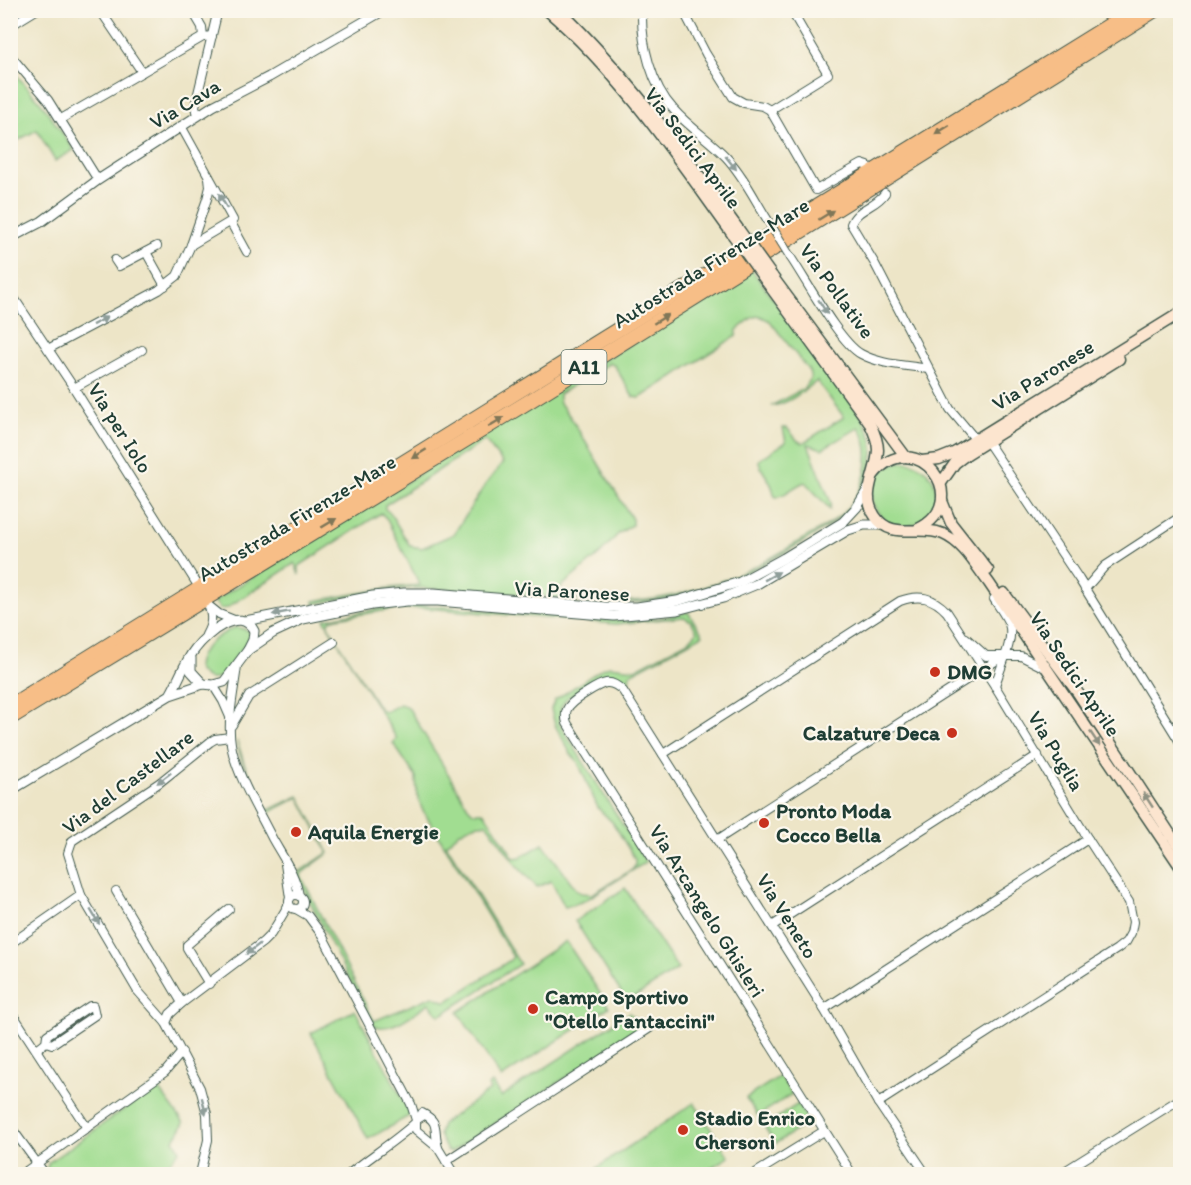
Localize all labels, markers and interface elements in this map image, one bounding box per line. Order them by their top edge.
street label: Via Cava [145,73,225,134]
street label: Via Sedici Aprile [640,82,747,213]
one-way arrow [934,125,950,136]
one-way arrow [724,155,737,171]
street label: Autostrada Firenze-Mare [608,192,813,333]
one-way arrow [218,193,229,209]
one-way arrow [818,210,834,221]
street label: Via Pollative [795,238,880,343]
one-way arrow [817,299,828,315]
one-way arrow [653,313,669,324]
one-way arrow [91,316,108,325]
street label: Via Paronese [987,333,1098,416]
road number: A11 [562,350,606,384]
street label: Via per Iolo [83,378,158,478]
one-way arrow [488,417,505,427]
one-way arrow [410,448,427,459]
street label: Autostrada Firenze-Mare [193,449,400,587]
one-way arrow [321,517,337,528]
one-way arrow [764,570,780,581]
street label: Via Paronese [514,575,630,606]
street label: Via Sedici Aprile [1024,606,1126,741]
one-way arrow [272,609,291,618]
place label: DMG [947,659,992,684]
marker: DMG [928,665,942,679]
street label: Via Puglia [1023,706,1090,795]
place label: Calzature Deca [803,720,941,745]
street label: Via del Castellare [57,724,198,839]
marker: Calzature Deca [945,726,959,740]
one-way arrow [1090,731,1101,748]
one-way arrow [157,772,172,784]
one-way arrow [1143,792,1154,808]
place label: Pronto Moda Cocco Bella [776,798,892,847]
marker: Pronto Moda Cocco Bella [757,816,771,830]
place label: Aquila Energie [307,819,439,845]
street label: Via Arcangelo Ghisleri [644,820,771,1002]
marker: Aquila Energie [289,825,303,839]
street label: Via Veneto [751,869,823,963]
one-way arrow [90,909,101,925]
one-way arrow [245,943,261,956]
place label: Campo Sportivo "Otello Fantaccini" [545,984,715,1033]
marker: Campo Sportivo "Otello Fantaccini" [526,1002,540,1016]
one-way arrow [200,1097,210,1115]
place label: Stadio Enrico Chersoni [695,1105,815,1154]
marker: Stadio Enrico Chersoni [676,1123,690,1137]

